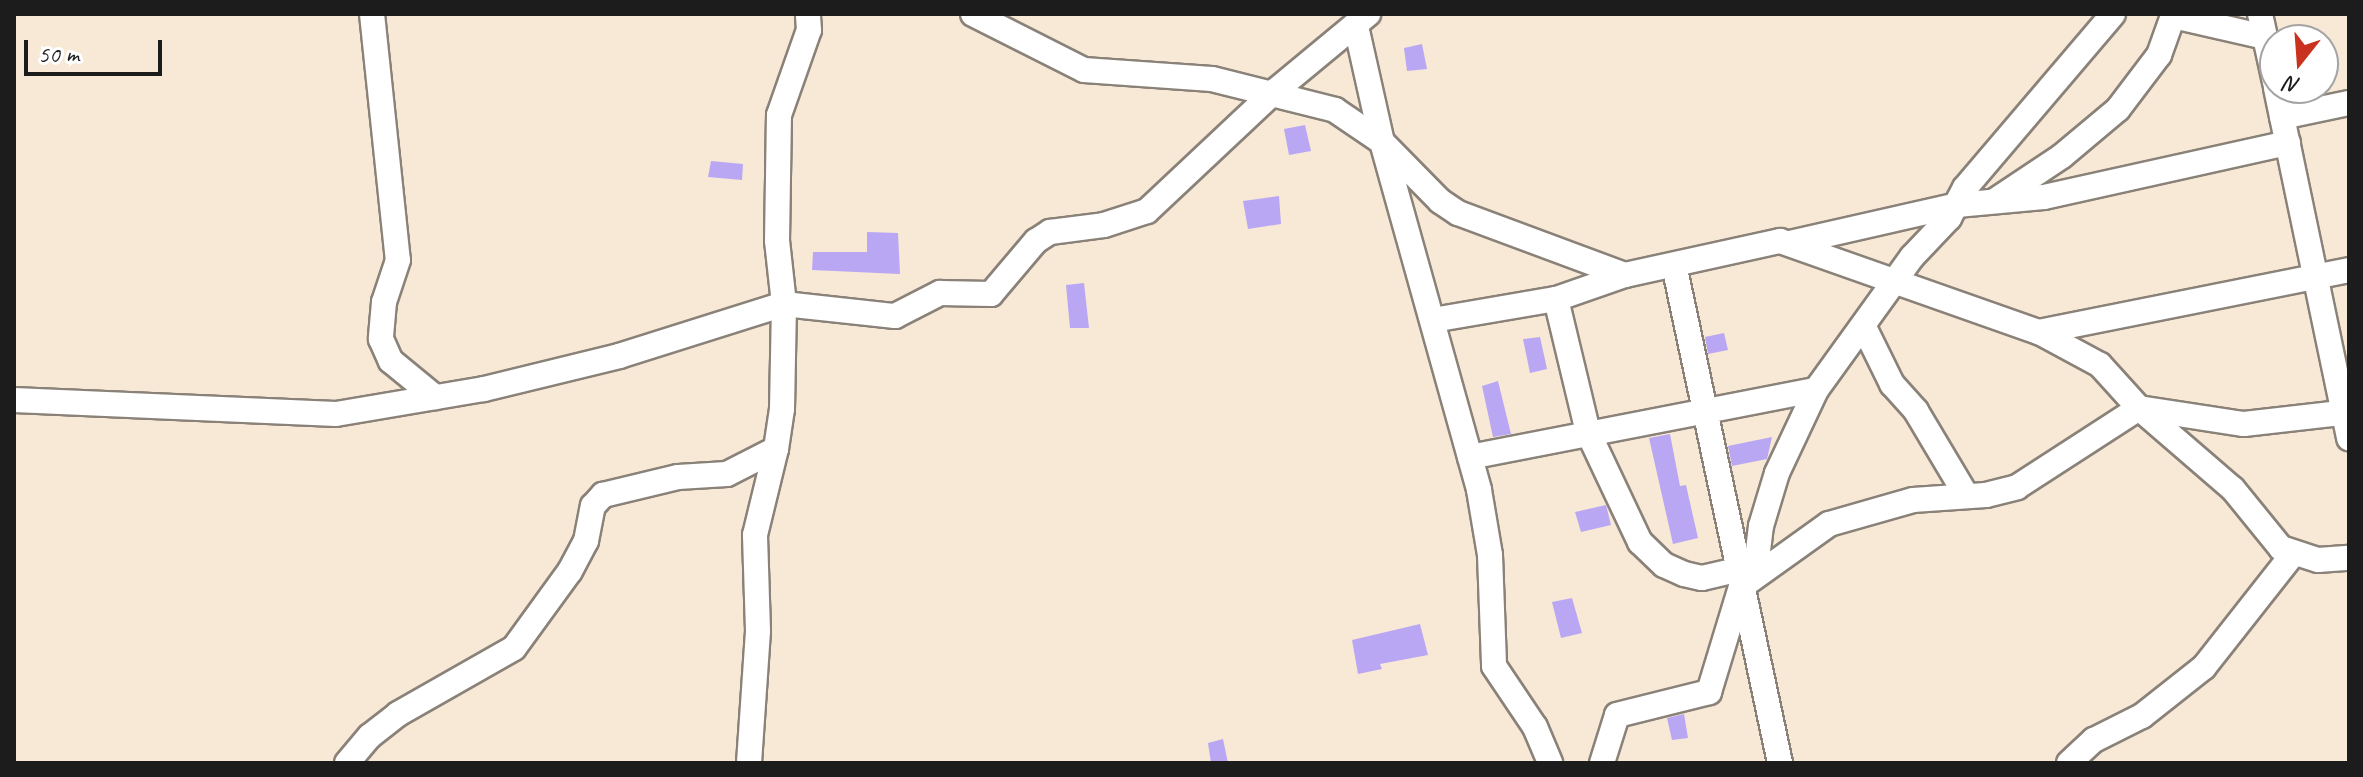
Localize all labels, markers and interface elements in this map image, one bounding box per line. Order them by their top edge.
scale bar [28,24,166,74]
north arrow [2259,24,2339,104]
text: 50 m [38,39,79,69]
text: N [2282,70,2303,100]

